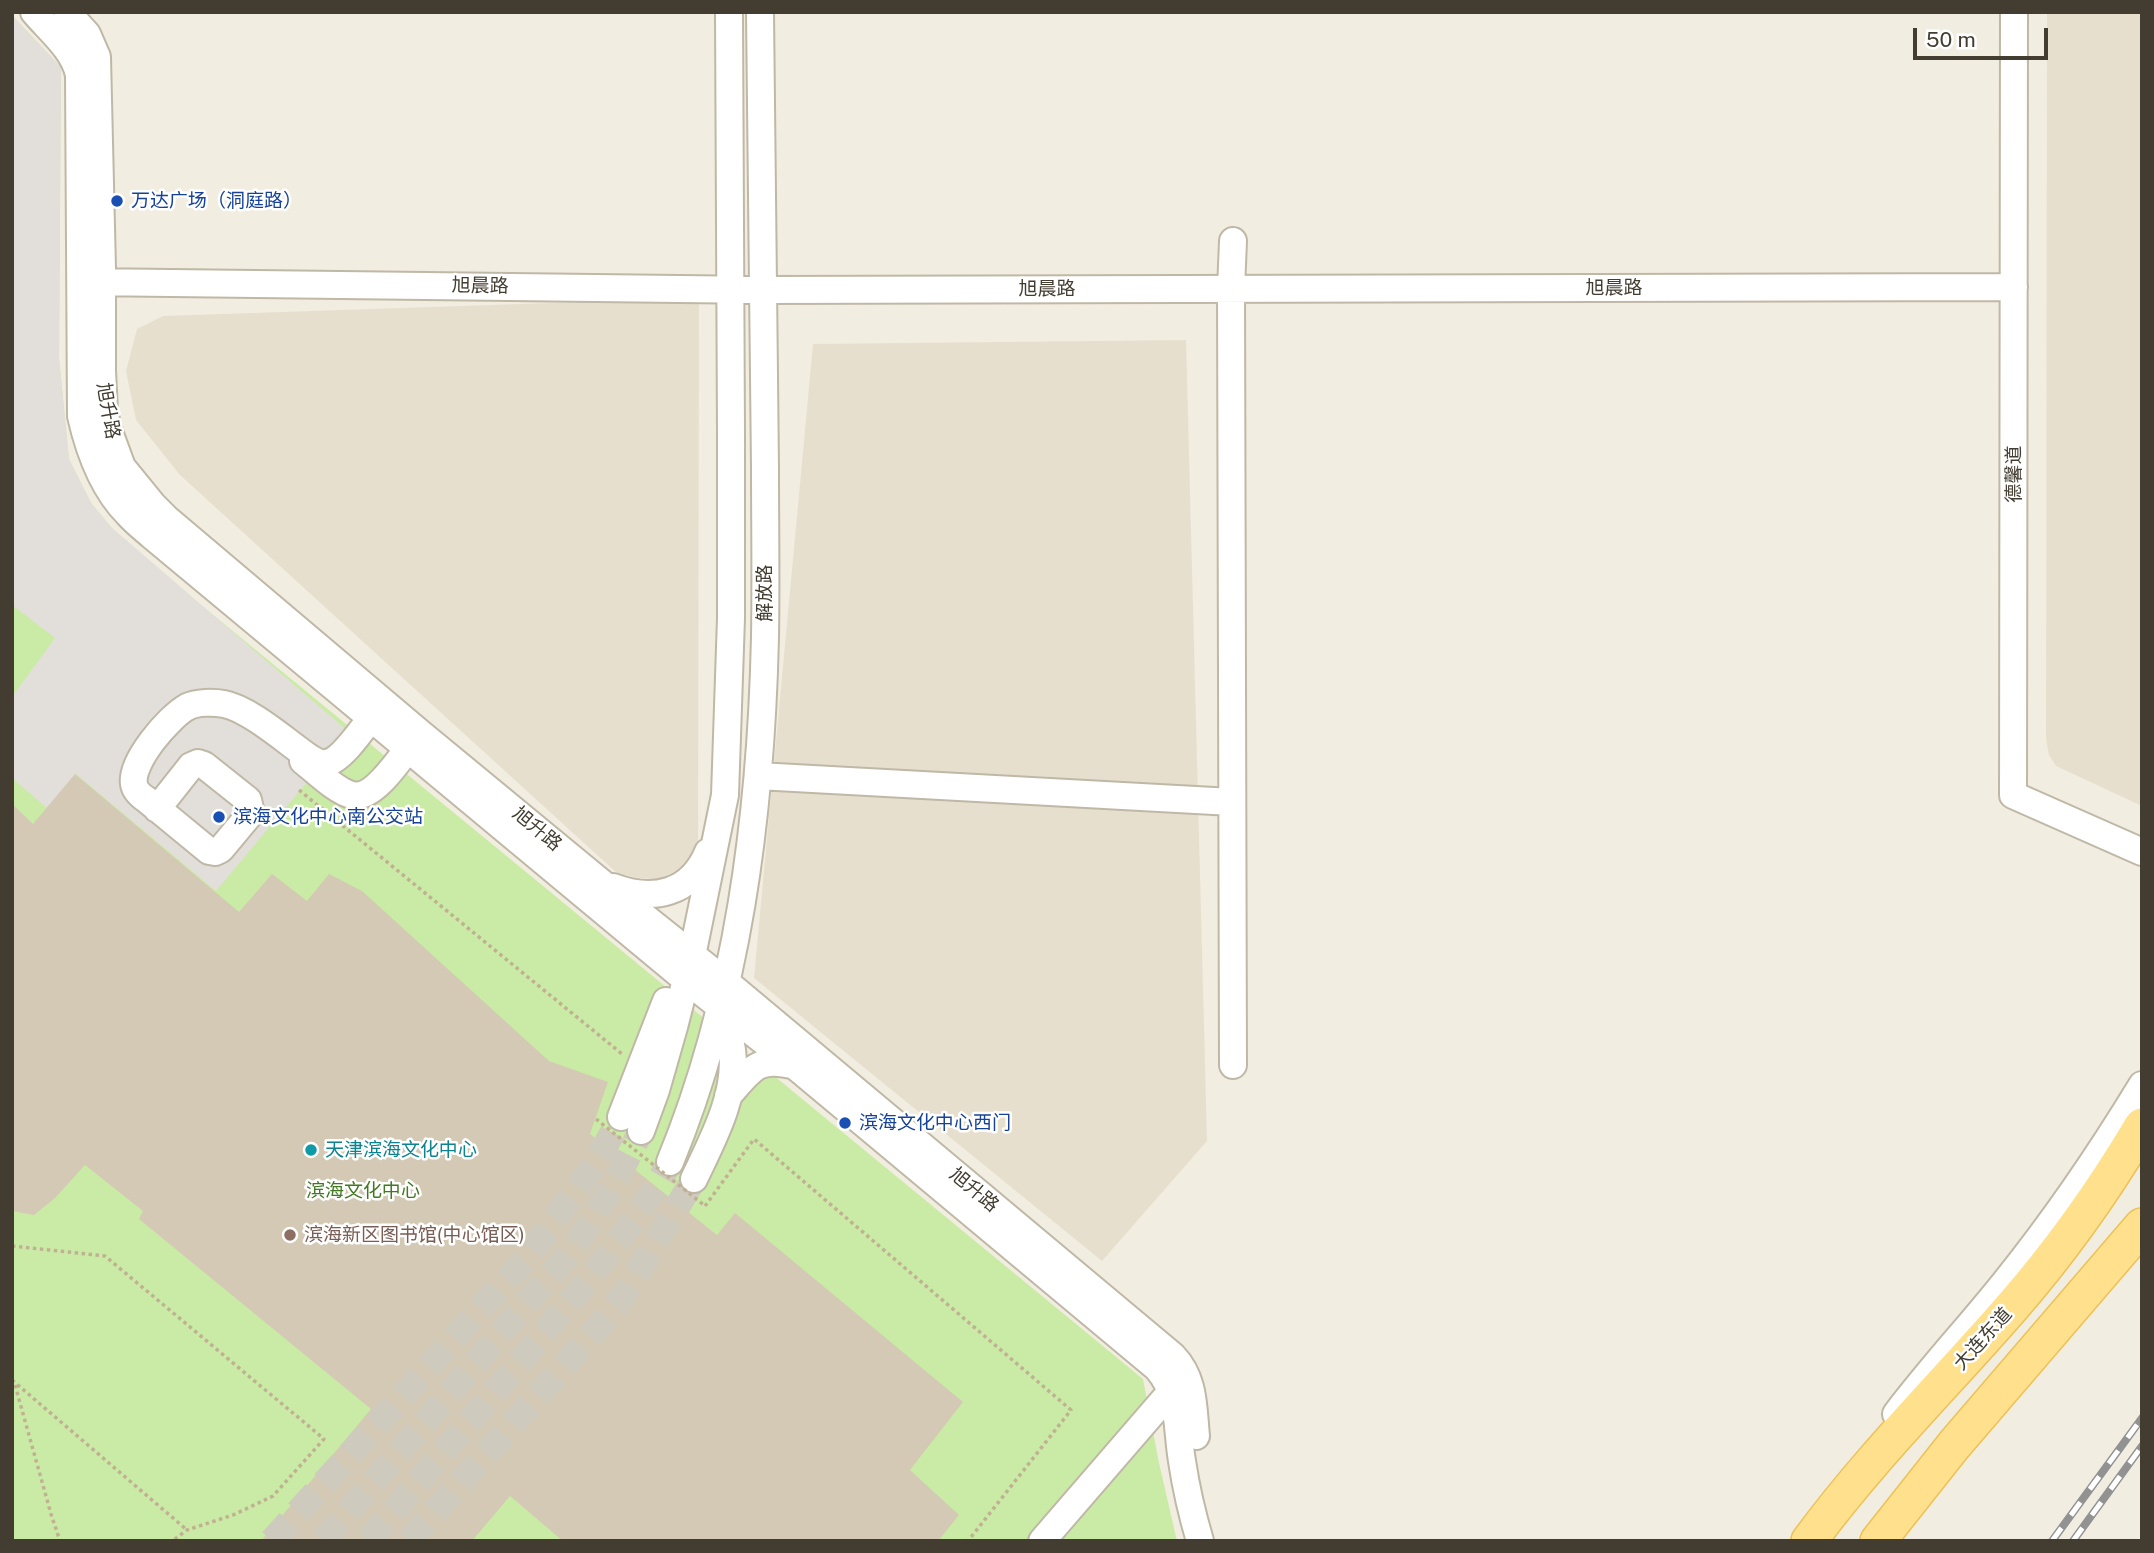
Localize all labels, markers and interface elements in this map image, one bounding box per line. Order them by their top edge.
scale bar [1916,14,2051,58]
text: 50 m [1926,27,1976,52]
place label: 万达广场（洞庭路） [131,190,302,212]
marker: 万达广场（洞庭路） [109,193,125,209]
street label: 旭晨路 [451,274,509,298]
street label: 旭晨路 [1586,277,1642,299]
street label: 旭晨路 [1019,278,1075,300]
street label: 旭升路 [92,381,124,441]
street label: 德馨道 [2003,446,2025,502]
street label: 解放路 [754,565,776,621]
street label: 旭升路 [508,802,566,856]
place label: 滨海文化中心南公交站 [233,806,423,828]
marker: 滨海文化中心南公交站 [211,809,227,825]
place label: 滨海文化中心西门 [859,1112,1011,1134]
marker: 滨海文化中心西门 [837,1115,853,1131]
place label: 天津滨海文化中心 [325,1139,477,1161]
marker: 天津滨海文化中心 [303,1142,319,1158]
street label: 旭升路 [945,1163,1003,1217]
park label: 滨海文化中心 [306,1180,420,1202]
place label: 滨海新区图书馆(中心馆区) [304,1224,525,1246]
marker: 滨海新区图书馆(中心馆区) [282,1227,298,1243]
street label: 大连东道 [1949,1303,2017,1375]

